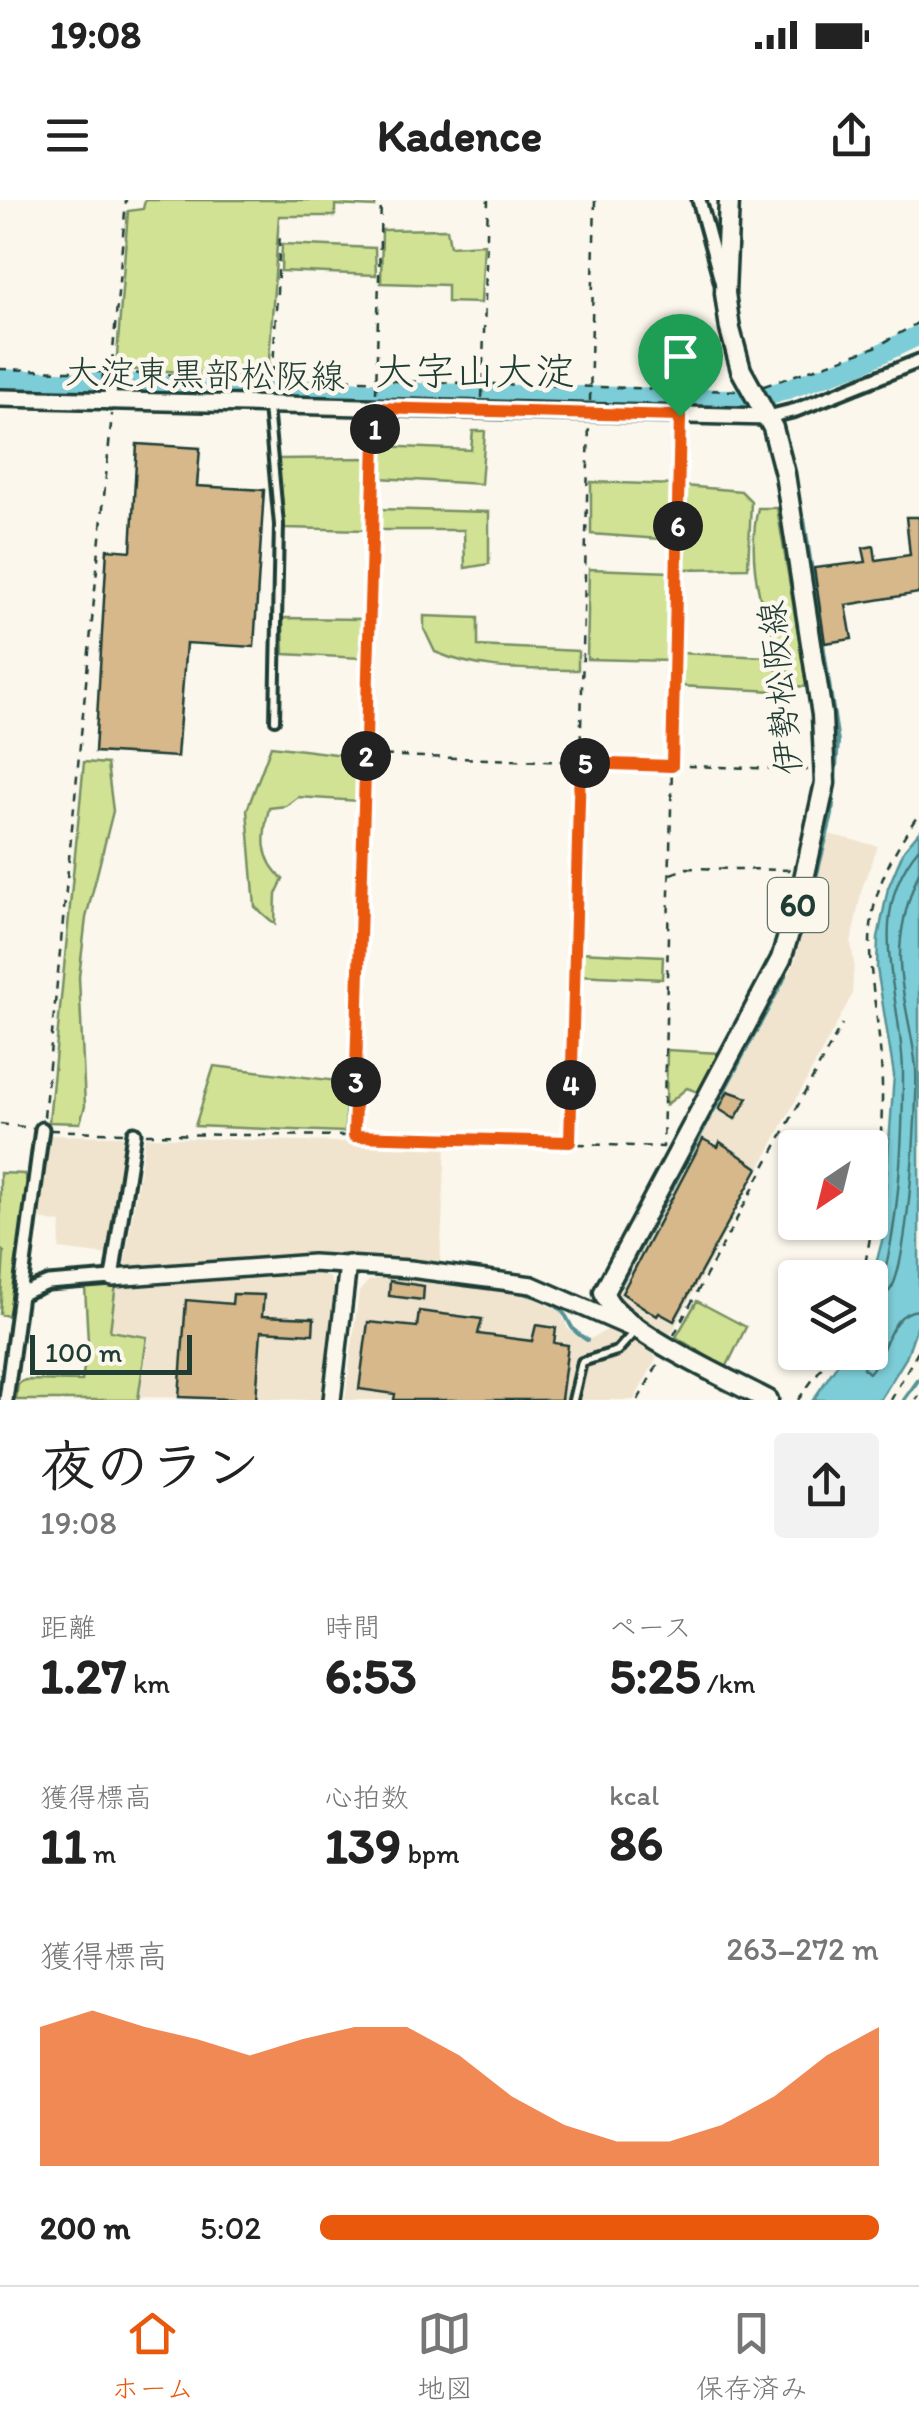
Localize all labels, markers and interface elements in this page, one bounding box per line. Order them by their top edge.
text: 19:08 [50,12,141,58]
icon: menu [40,108,95,163]
text: Kadence [377,108,542,162]
icon: share [824,108,879,163]
pin [638,314,723,417]
icon: arrive [653,329,708,384]
district label: 大字山大淀 [375,347,575,395]
street label: 大淀東黒部松阪線 [65,351,345,397]
pin: 1 [350,404,400,454]
text: 1 [369,412,382,446]
pin: 6 [653,501,703,551]
text: 6 [671,509,685,543]
street label: 伊勢松阪線 [750,599,810,777]
pin: 2 [341,731,391,781]
pin: 5 [560,738,610,788]
text: 2 [359,739,373,773]
text: 5 [578,746,592,780]
road number: 60 [768,878,828,932]
pin: 3 [331,1057,381,1107]
pin: 4 [546,1060,596,1110]
text: 3 [348,1065,364,1099]
text: 4 [563,1068,579,1102]
north arrow [778,1130,888,1240]
map controls [778,1130,888,1370]
button: layers [778,1260,888,1370]
scale bar [30,1330,192,1374]
text: 100 m [45,1335,122,1369]
text: 夜のラン [40,1433,260,1499]
button: share [774,1433,879,1538]
text: 19:08 [40,1504,117,1542]
text: 距離 [40,1610,96,1644]
text: 時間 [325,1610,381,1644]
text: ペース [609,1610,692,1644]
text: 1.27 [40,1645,127,1706]
text: 6:53 [325,1645,417,1706]
text: 5:25 [609,1645,700,1706]
text: km [127,1666,170,1700]
text: /km [700,1666,756,1700]
text: kcal [609,1778,659,1812]
text: 獲得標高 [40,1780,152,1814]
text: 心拍数 [325,1780,409,1814]
text: 86 [609,1812,663,1873]
text: 11 [40,1815,86,1876]
text: 139 [325,1815,401,1876]
text: m [86,1836,116,1870]
text: bpm [401,1836,460,1870]
text: 263–272 m [726,1930,879,1968]
text: 獲得標高 [40,1937,168,1975]
text: 200 m [40,2209,130,2247]
text: 5:02 [200,2209,261,2247]
tab: ホーム [111,2306,194,2406]
tab: 地図 [417,2306,473,2406]
tab: 保存済み [696,2306,808,2406]

